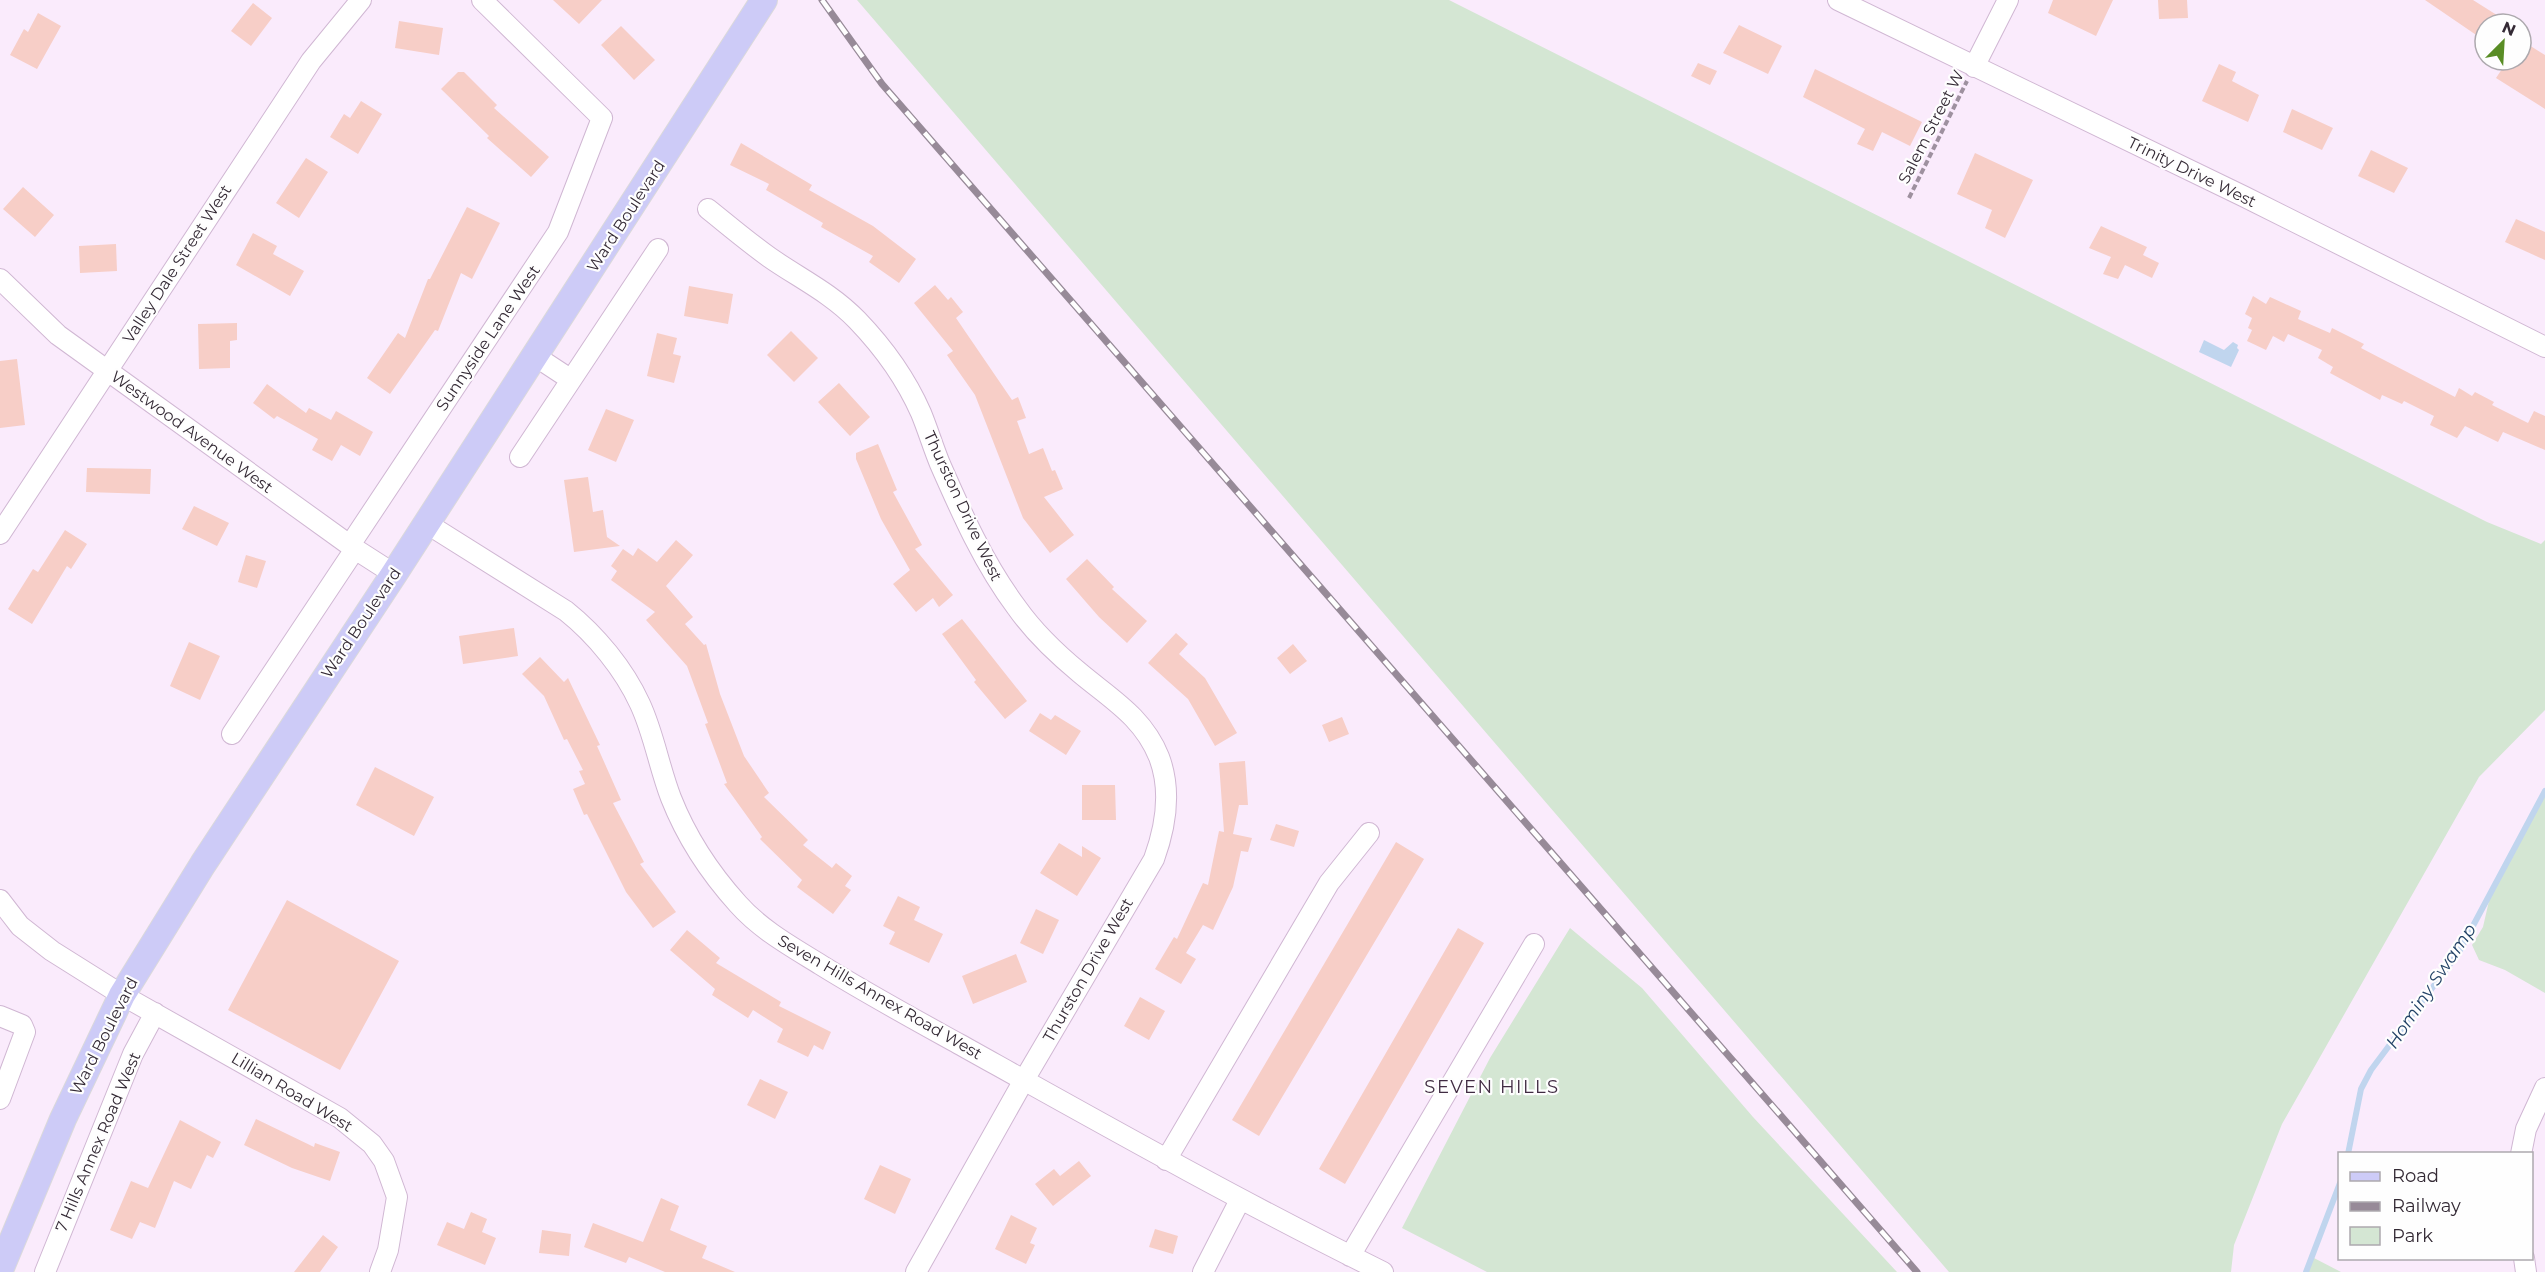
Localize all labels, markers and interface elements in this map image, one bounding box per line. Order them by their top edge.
north arrow [2473,12,2533,72]
text: N [2499,17,2519,40]
street label: Salem Street W [1894,67,1968,187]
street label: Trinity Drive West [2125,133,2260,212]
street label: Ward Boulevard [583,157,669,275]
street label: Valley Dale Street West [119,181,236,347]
street label: Sunnyside Lane West [432,261,544,414]
street label: Westwood Avenue West [108,367,277,497]
street label: Thurston Drive West [920,428,1006,584]
street label: Ward Boulevard [317,564,405,682]
street label: Thurston Drive West [1039,894,1137,1045]
water label: Hominy Swamp [2381,919,2481,1053]
street label: Seven Hills Annex Road West [775,931,986,1064]
street label: Ward Boulevard [66,974,142,1098]
street label: Lillian Road West [228,1048,356,1136]
street label: 7 Hills Annex Road West [51,1049,145,1235]
district label: SEVEN HILLS [1424,1076,1560,1098]
legend [2338,1152,2533,1260]
text: Road [2392,1165,2439,1187]
text: Railway [2392,1195,2461,1217]
text: Park [2392,1225,2433,1247]

